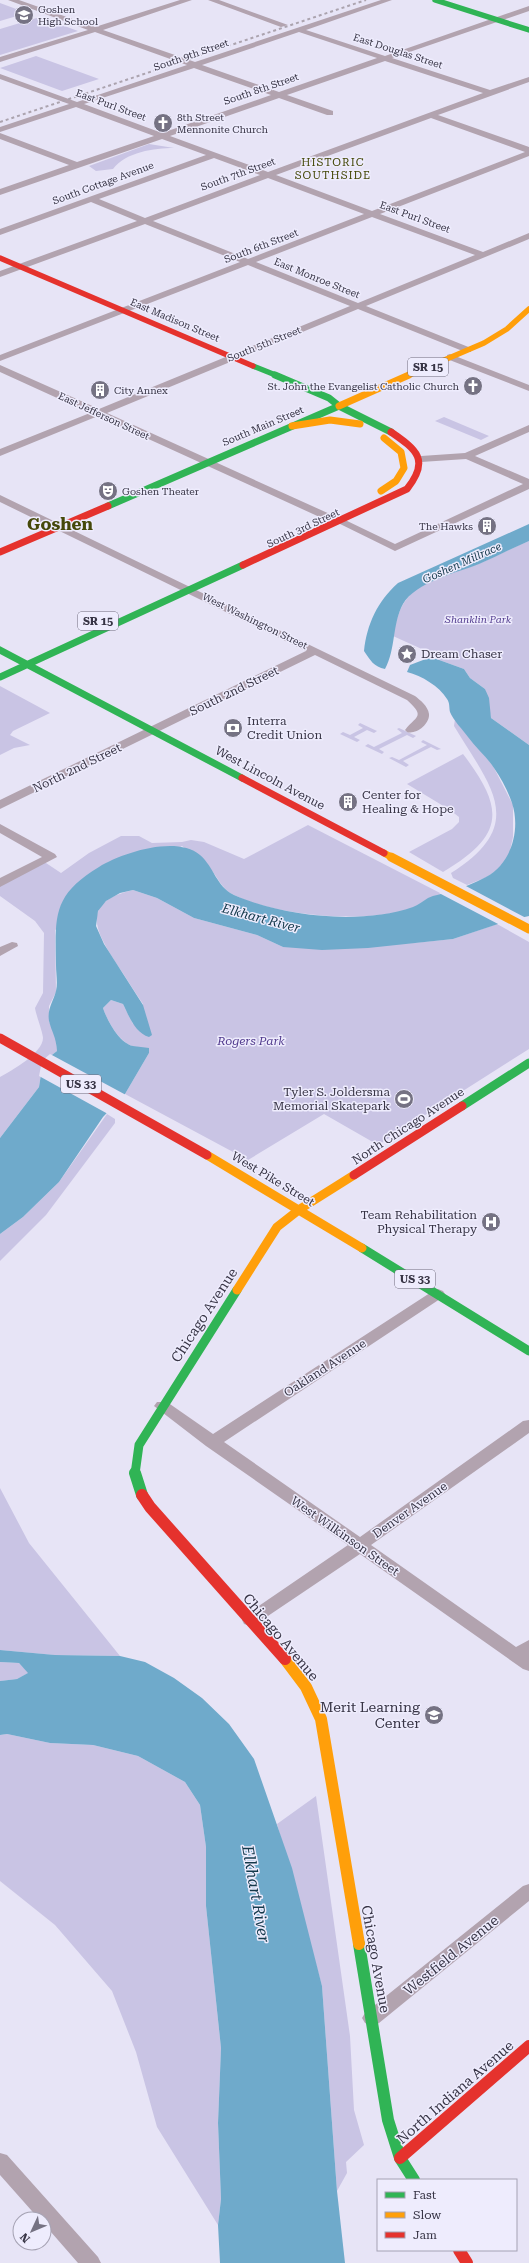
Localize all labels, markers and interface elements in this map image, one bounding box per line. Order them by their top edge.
school or university icon: Goshen High School [13,4,35,26]
place label: Goshen High School [38,4,98,27]
street label: East Douglas Street [352,31,444,71]
street label: South 9th Street [152,37,230,73]
street label: South 8th Street [222,71,300,107]
street label: East Purl Street [74,87,148,123]
church icon: 8th Street Mennonite Church [152,112,174,134]
place label: 8th Street Mennonite Church [177,112,269,135]
street label: South 7th Street [199,155,277,193]
district label: HISTORIC SOUTHSIDE [295,156,371,182]
street label: South Cottage Avenue [51,159,156,206]
street label: East Purl Street [378,199,452,235]
street label: South 6th Street [222,227,300,265]
street label: East Monroe Street [272,256,362,300]
street label: East Madison Street [129,296,221,344]
street label: South 5th Street [226,324,303,364]
road number: SR 15 [408,358,448,376]
church icon: St. John the Evangelist Catholic Church [462,375,484,397]
building icon: City Annex [89,379,111,401]
place label: St. John the Evangelist Catholic Church [268,381,460,392]
place label: City Annex [114,385,168,396]
street label: East Jefferson Street [57,390,151,442]
street label: South Main Street [221,404,306,448]
theatre icon: Goshen Theater [97,480,119,502]
place label: Goshen Theater [122,486,199,497]
street label: South 3rd Street [265,506,341,550]
district label: Goshen [27,514,94,534]
building icon: The Hawks [476,515,498,537]
place label: The Hawks [419,521,473,532]
water label: Goshen Millrace [421,540,504,586]
street label: West Washington Street [201,591,310,651]
road number: SR 15 [78,612,118,630]
park label: Shanklin Park [444,614,512,625]
place icon: Dream Chaser [396,643,418,665]
place label: Dream Chaser [421,647,502,661]
street label: South 2nd Street [187,663,281,719]
place label: Interra Credit Union [247,714,322,742]
bank icon: Interra Credit Union [222,717,244,739]
street label: North 2nd Street [30,740,124,796]
street label: West Lincoln Avenue [213,743,328,813]
place label: Center for Healing & Hope [362,788,454,816]
building icon: Center for Healing & Hope [337,791,359,813]
water label: Elkhart River [220,900,302,936]
park label: Rogers Park [216,1034,285,1048]
road number: US 33 [61,1075,101,1093]
street label: North Chicago Avenue [349,1084,467,1167]
place label: Tyler S. Joldersma Memorial Skatepark [273,1085,390,1113]
sports icon: Tyler S. Joldersma Memorial Skatepark [393,1088,415,1110]
street label: West Pike Street [229,1149,317,1210]
place label: Team Rehabilitation Physical Therapy [361,1208,478,1236]
hospital icon: Team Rehabilitation Physical Therapy [480,1211,502,1233]
street label: Chicago Avenue [168,1265,241,1365]
road number: US 33 [395,1270,435,1288]
street label: Oakland Avenue [281,1336,369,1400]
street label: Denver Avenue [370,1479,450,1541]
street label: West Wilkinson Street [288,1493,402,1579]
street label: Chicago Avenue [240,1590,322,1684]
place label: Merit Learning Center [320,1699,420,1731]
school or university icon: Merit Learning Center [423,1704,445,1726]
water label: Elkhart River [238,1843,274,1944]
street label: Chicago Avenue [359,1904,393,2014]
street label: Westfield Avenue [400,1912,502,1998]
street label: North Indiana Avenue [393,2037,517,2147]
legend [377,2179,517,2251]
text: Fast [413,2188,437,2202]
text: Slow [413,2208,441,2222]
north arrow [12,2211,52,2251]
text: Jam [413,2228,437,2242]
text: N [17,2230,33,2245]

